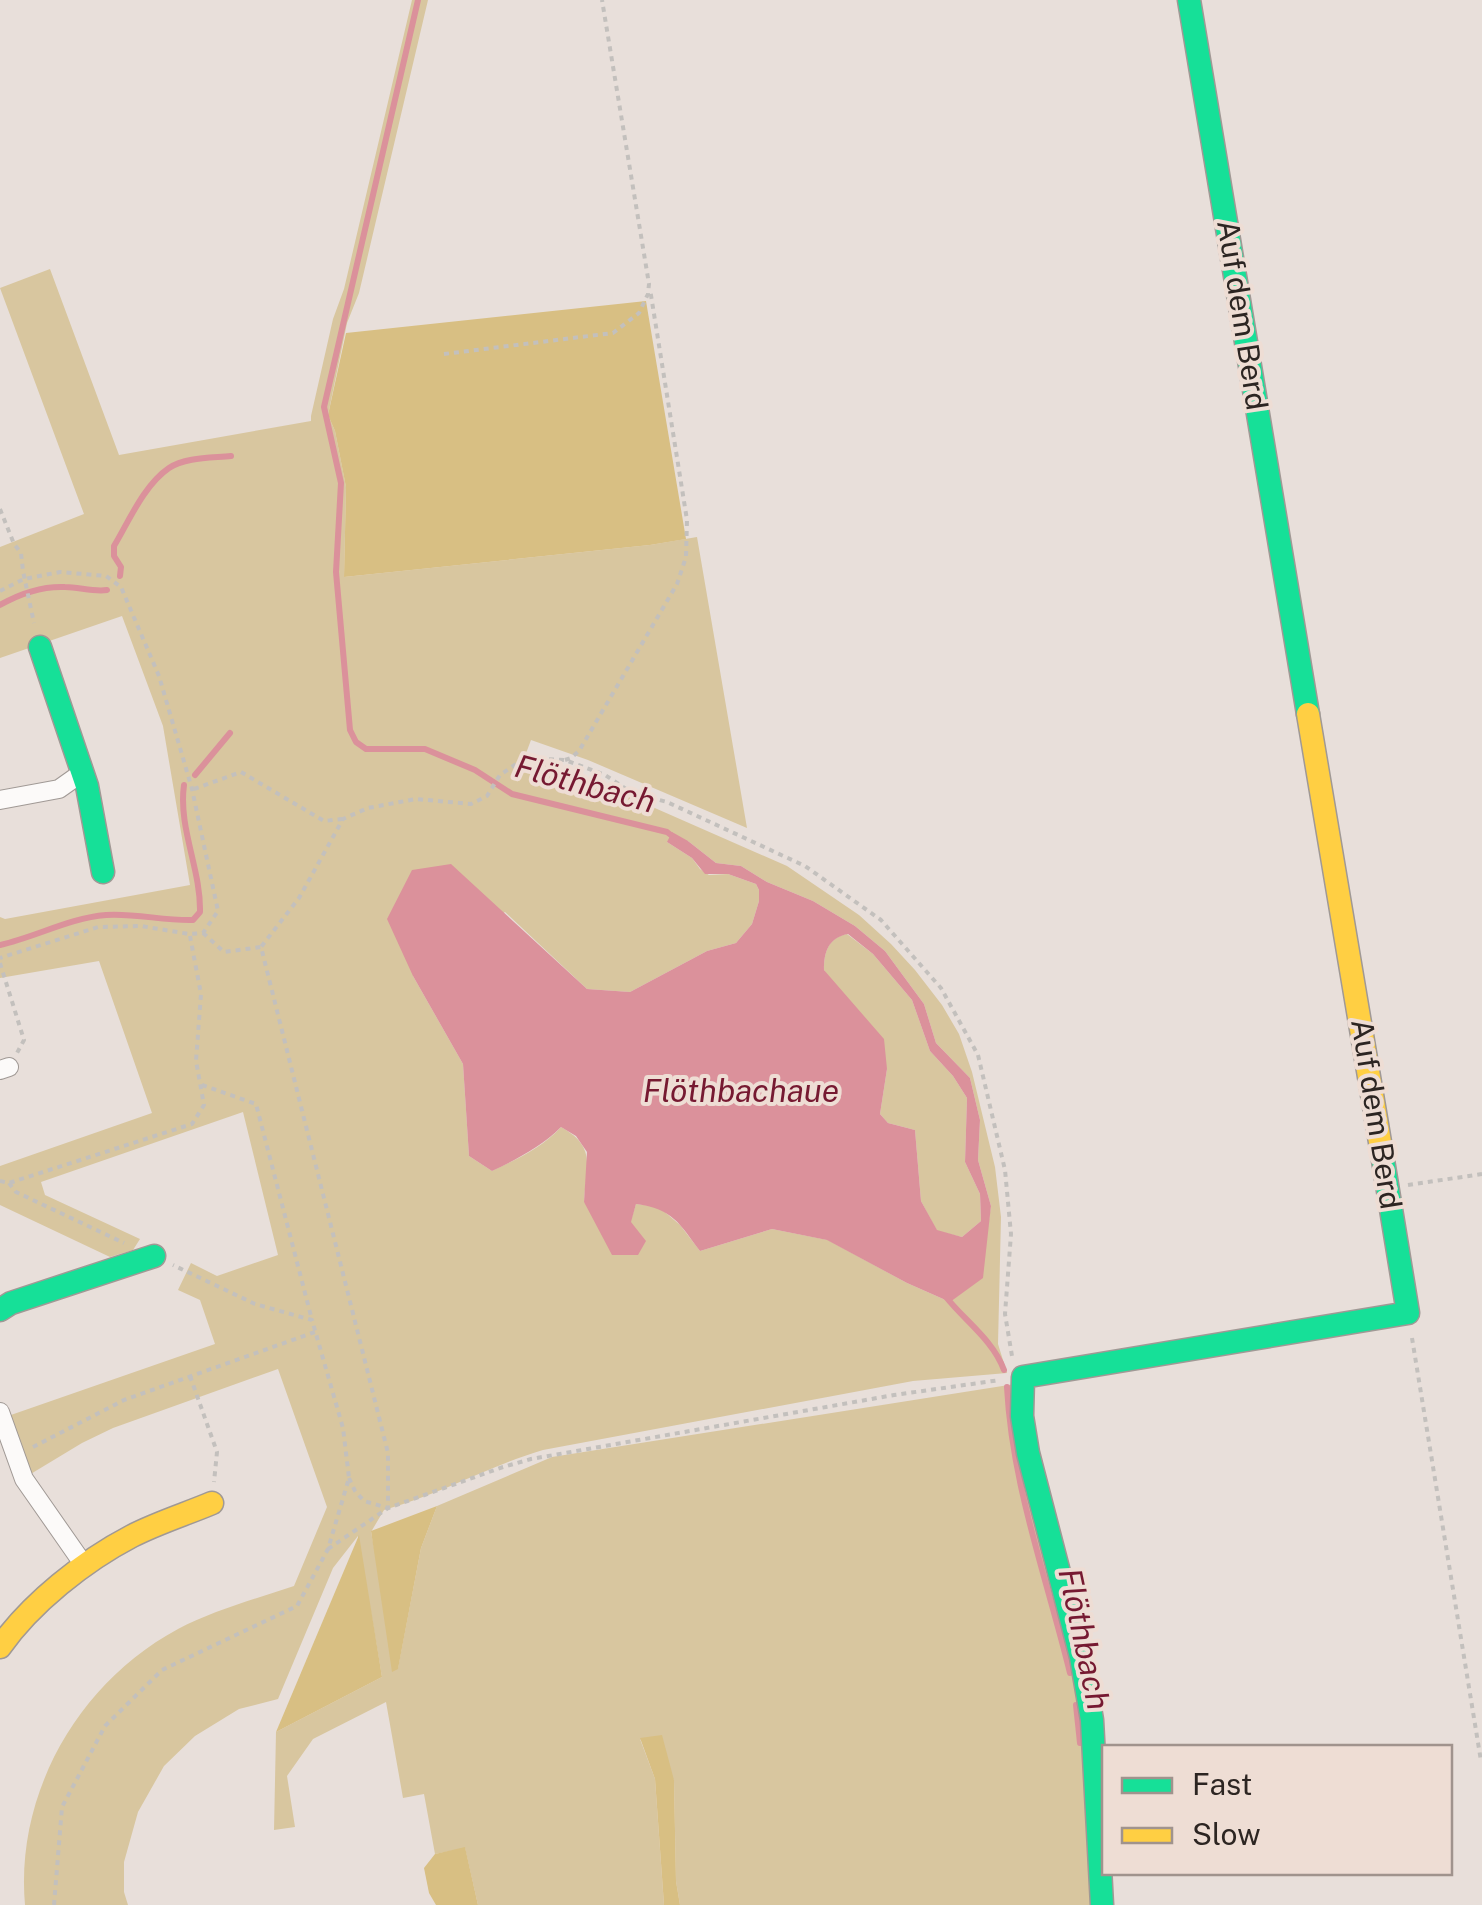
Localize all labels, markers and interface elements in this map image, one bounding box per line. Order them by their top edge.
street label: Auf dem Berd [1210,217,1276,412]
water label: Flöthbach [511,747,659,820]
street label: Auf dem Berd [1344,1016,1410,1211]
water label: Flöthbachaue [643,1072,839,1109]
water label: Flöthbach [1051,1565,1118,1713]
legend [1102,1745,1452,1875]
text: Fast [1192,1766,1252,1802]
text: Slow [1192,1816,1261,1852]

